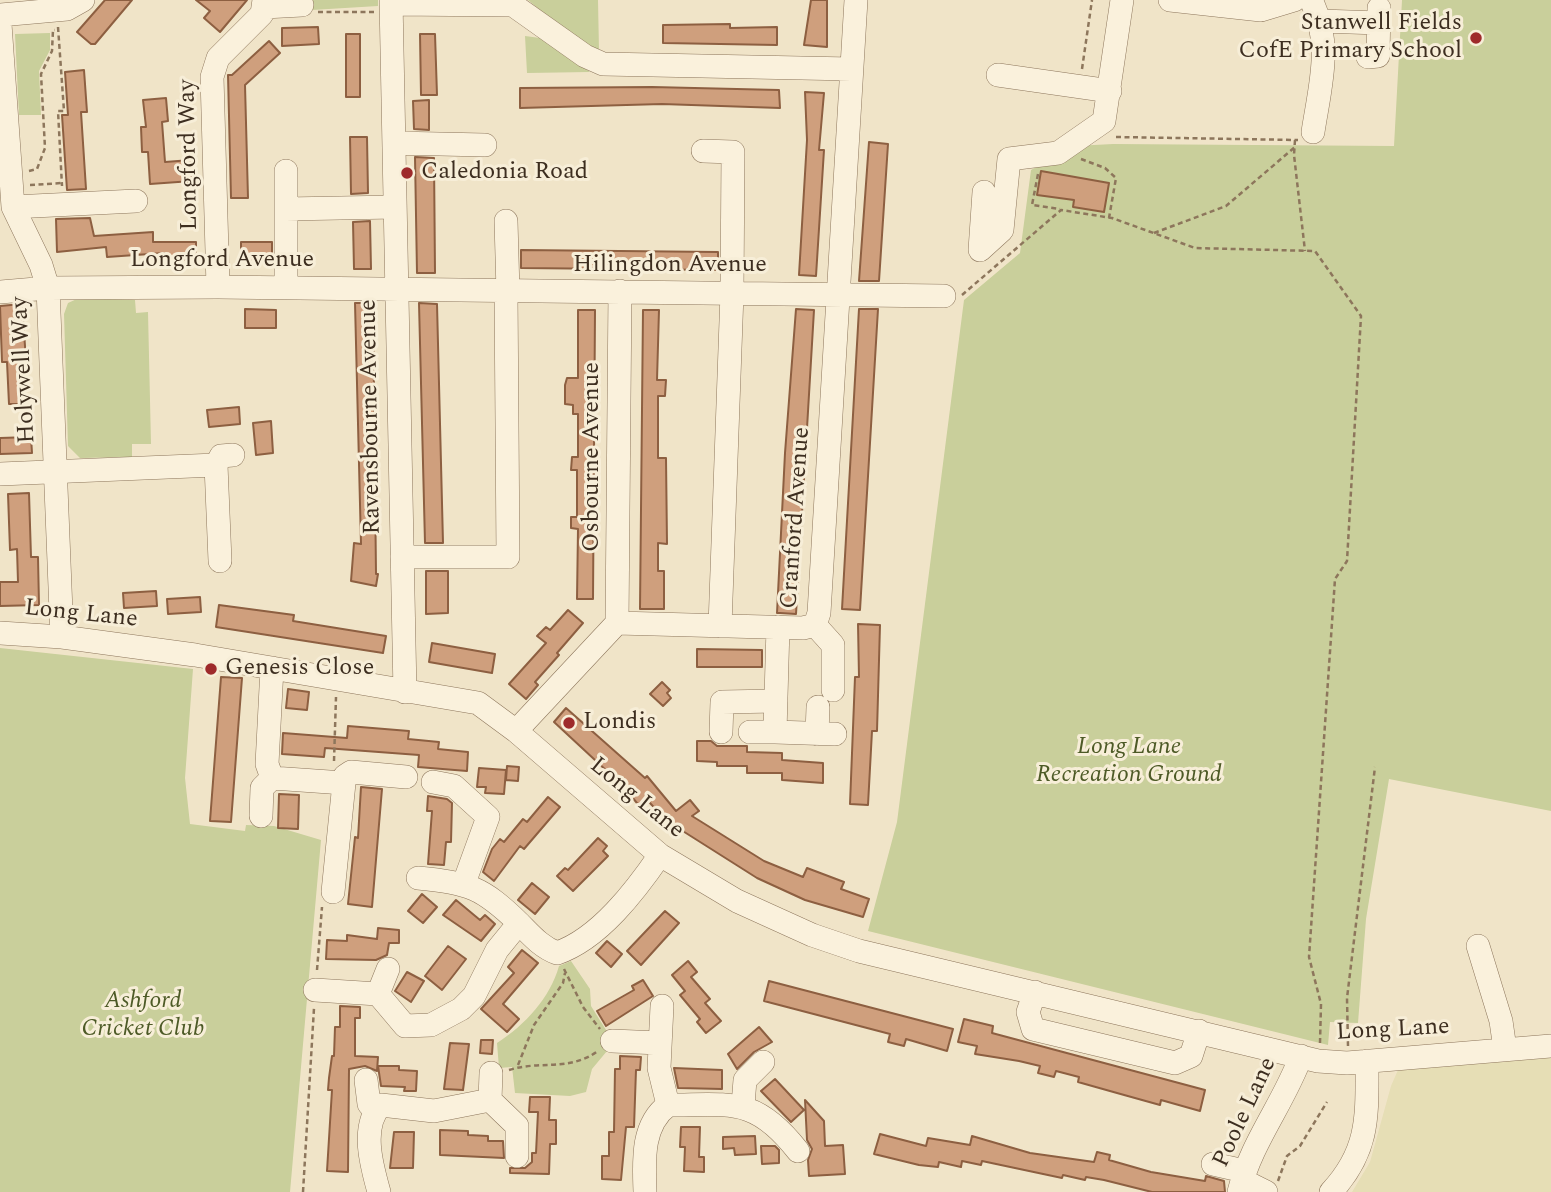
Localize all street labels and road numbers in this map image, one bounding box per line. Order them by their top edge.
street label: Longford Way [174,79,206,231]
street label: Longford Avenue [130,247,314,275]
street label: Hilingdon Avenue [573,252,767,280]
street label: Holywell Way [7,296,43,444]
street label: Ravensbourne Avenue [356,299,388,535]
street label: Osbourne Avenue [579,362,607,552]
street label: Cranford Avenue [776,426,818,610]
street label: Long Lane [23,595,139,635]
street label: Long Lane [583,752,689,846]
street label: Long Lane [1336,1014,1450,1048]
street label: Poole Lane [1208,1053,1284,1173]

